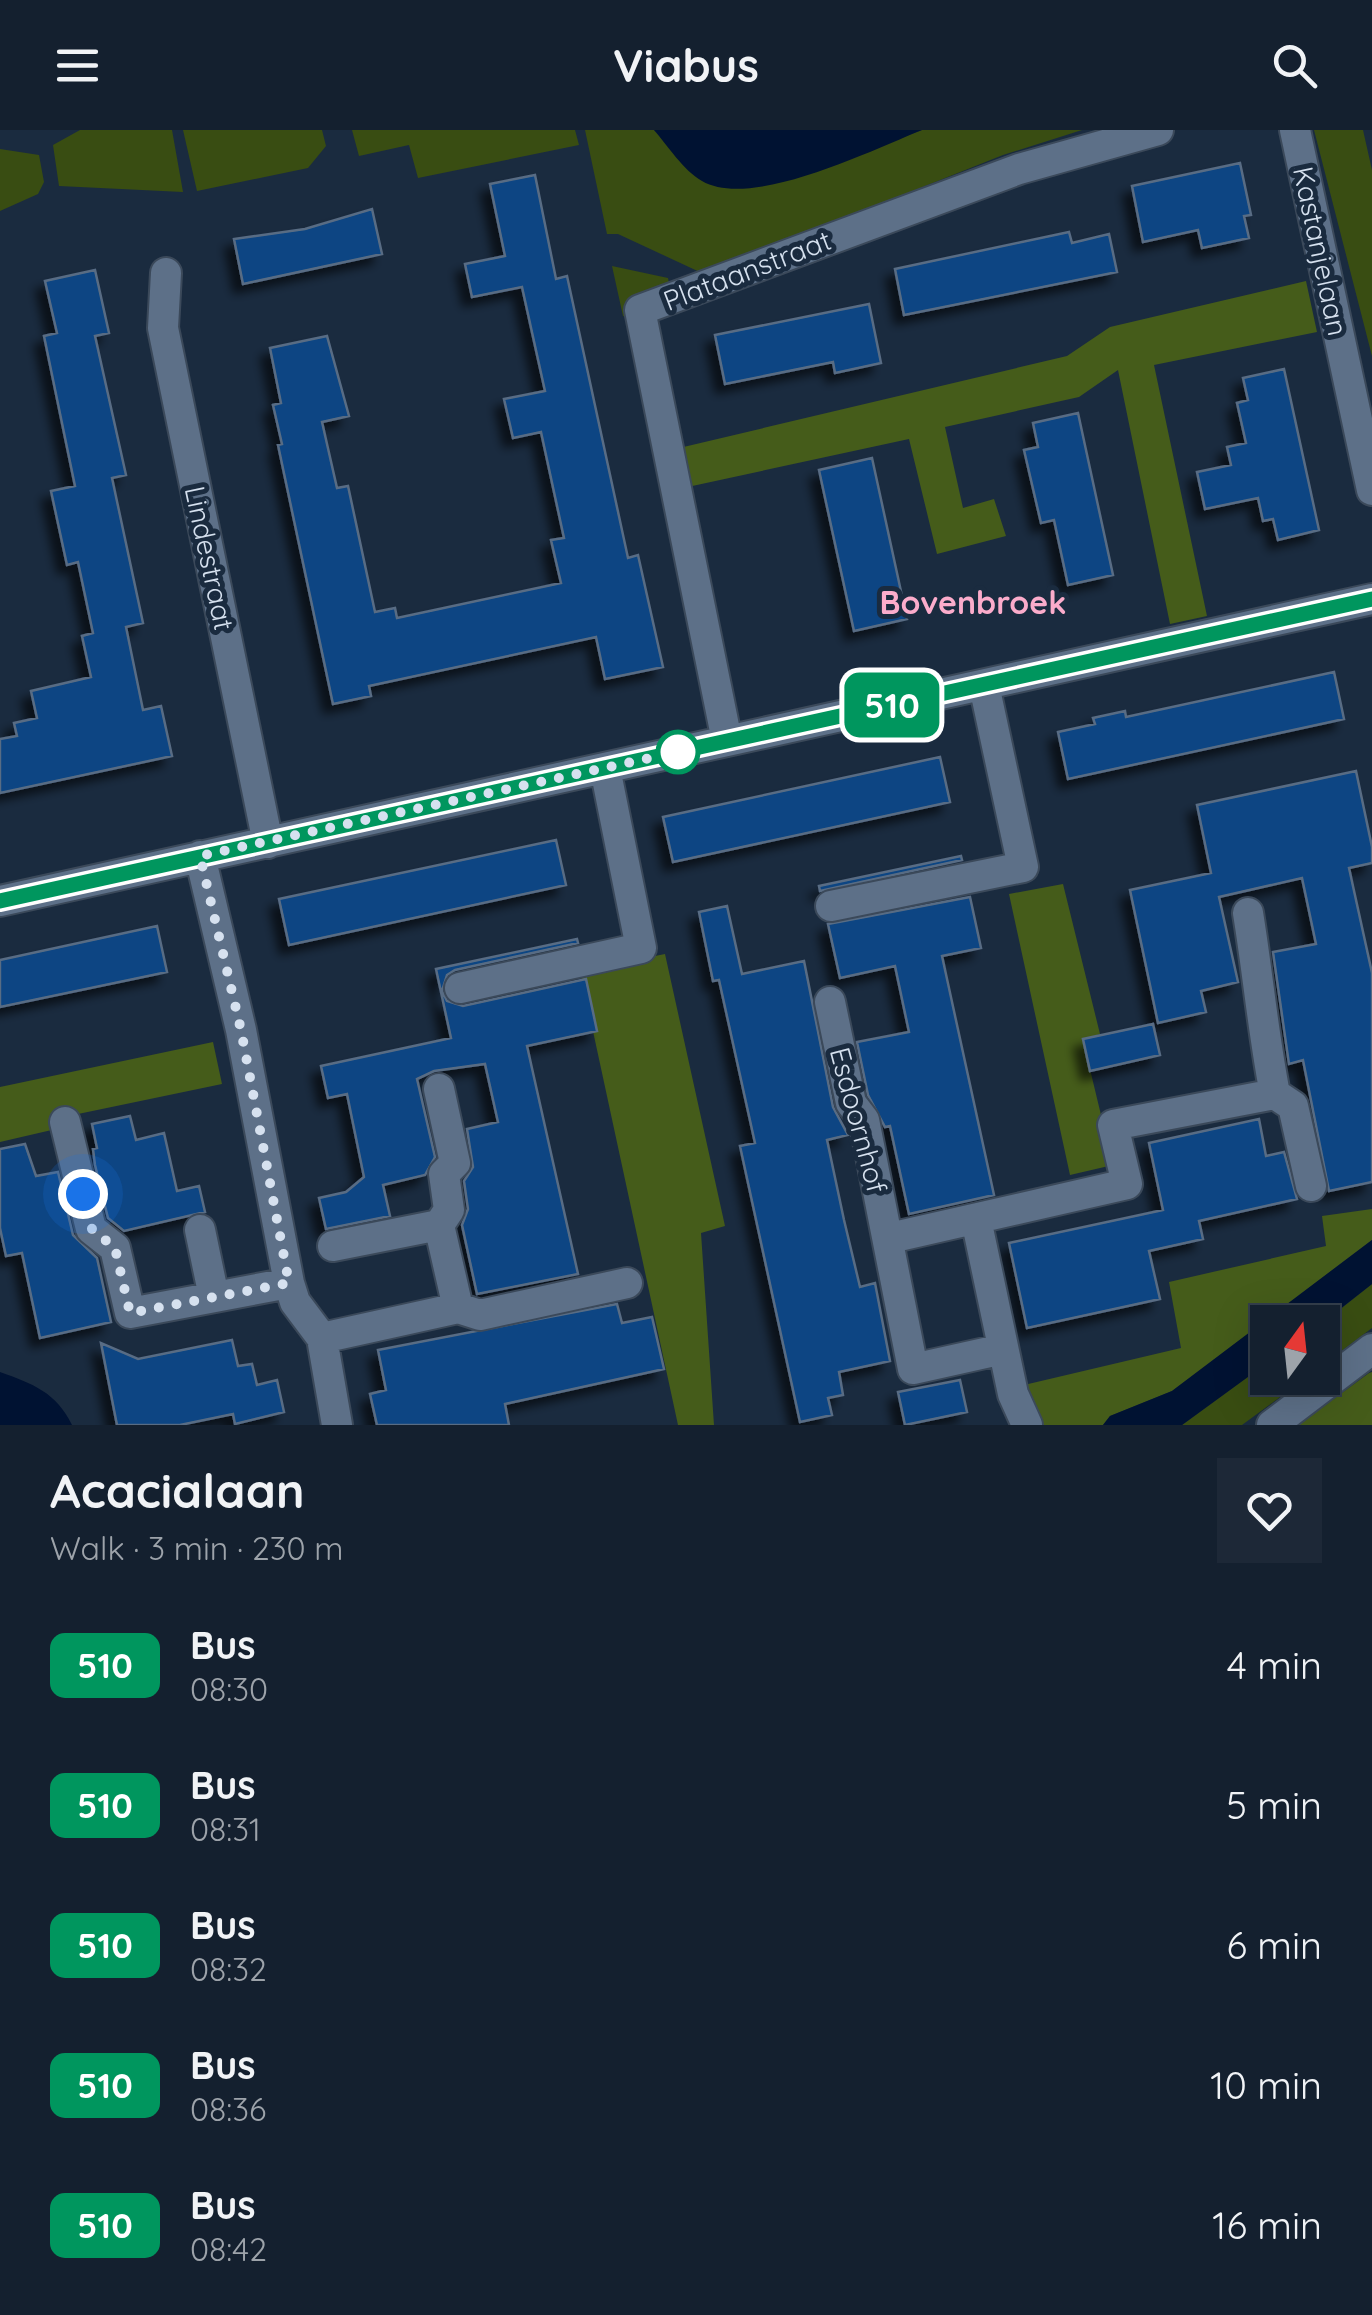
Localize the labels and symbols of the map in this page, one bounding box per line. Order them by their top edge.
street label: Kastanjelaan [1286,163,1356,339]
street label: Plataanstraat [658,222,836,318]
street label: Lindestraat [178,483,242,633]
district label: Bovenbroek [880,582,1066,622]
line badge: 510 [834,672,950,738]
unlabelled marker [657,731,699,773]
street label: Esdoornhof [823,1043,895,1197]
your location [58,1169,108,1219]
north arrow [1250,1305,1340,1395]

